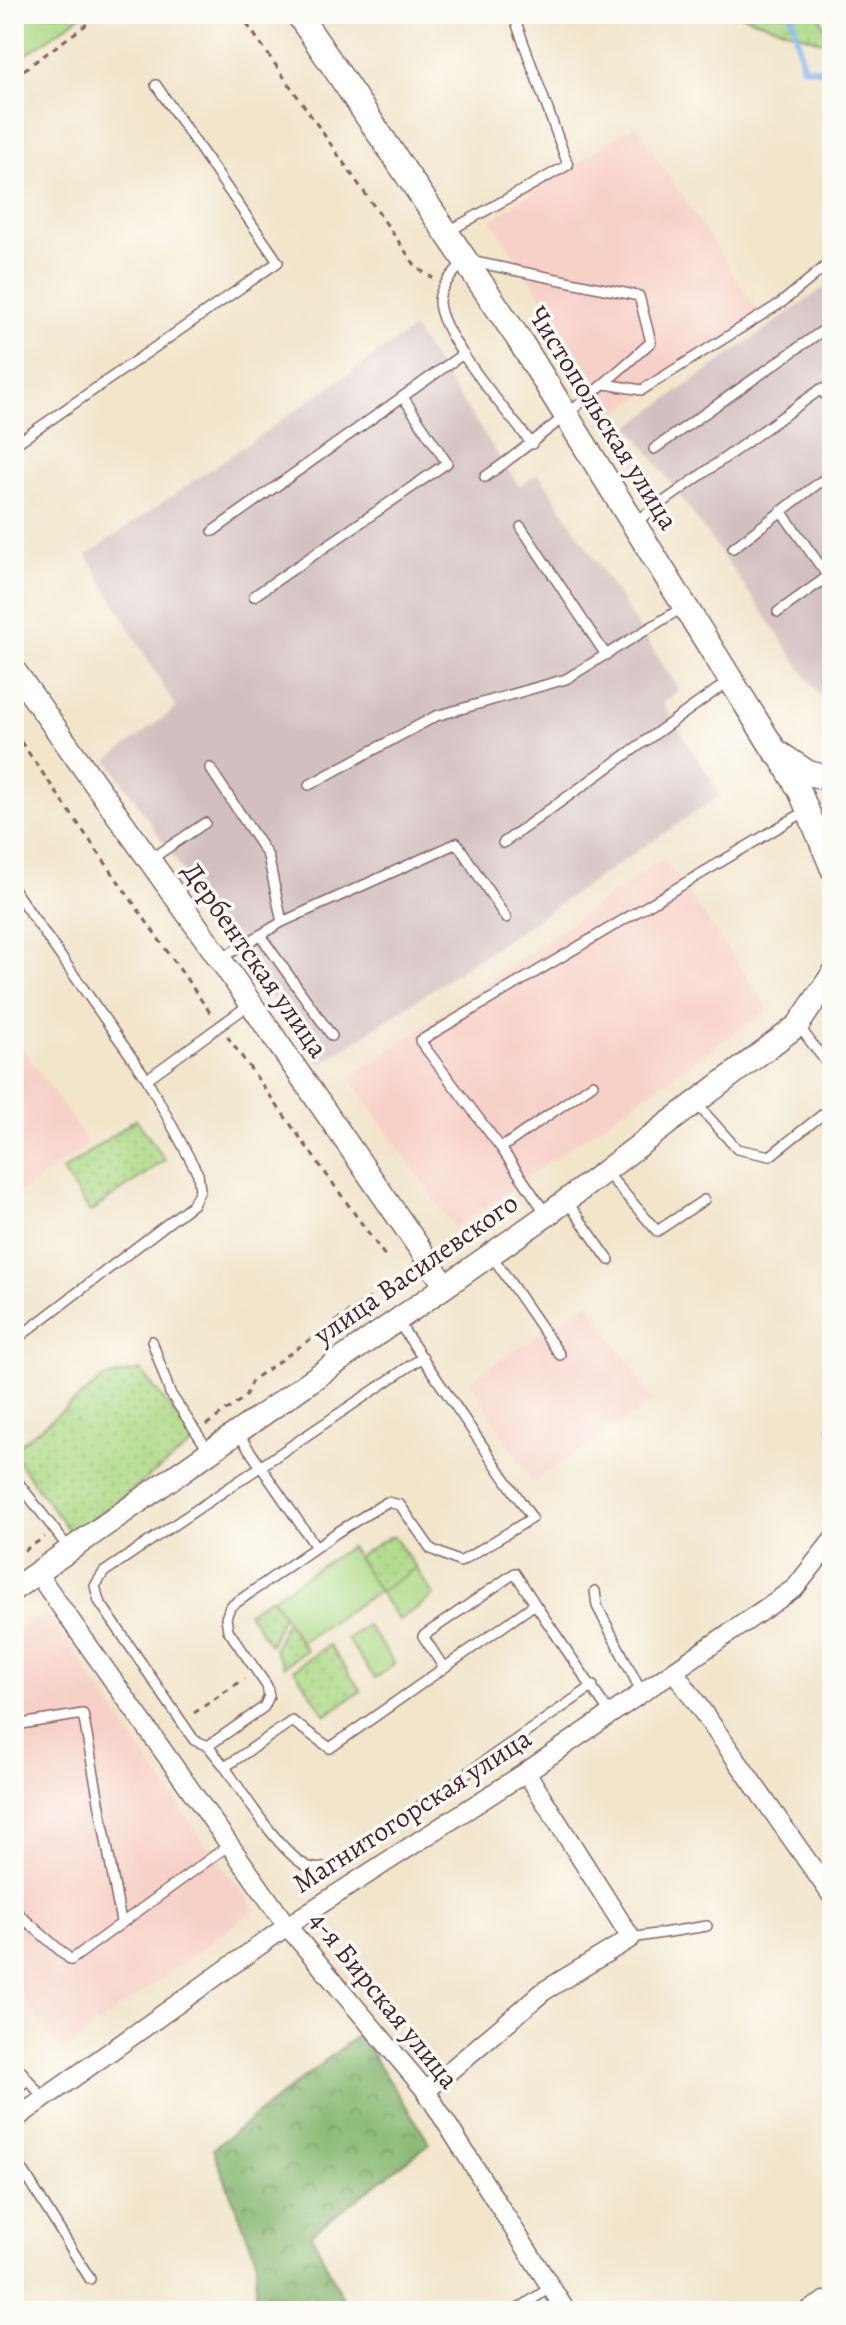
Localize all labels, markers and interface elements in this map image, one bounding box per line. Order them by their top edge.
street label: Чистопольская улица [519,299,687,537]
street label: Дербентская улица [173,854,337,1066]
street label: улица Василевского [305,1184,526,1354]
street label: Магнитогорская улица [285,1719,539,1902]
street label: 4-я Бирская улица [300,1903,468,2097]

